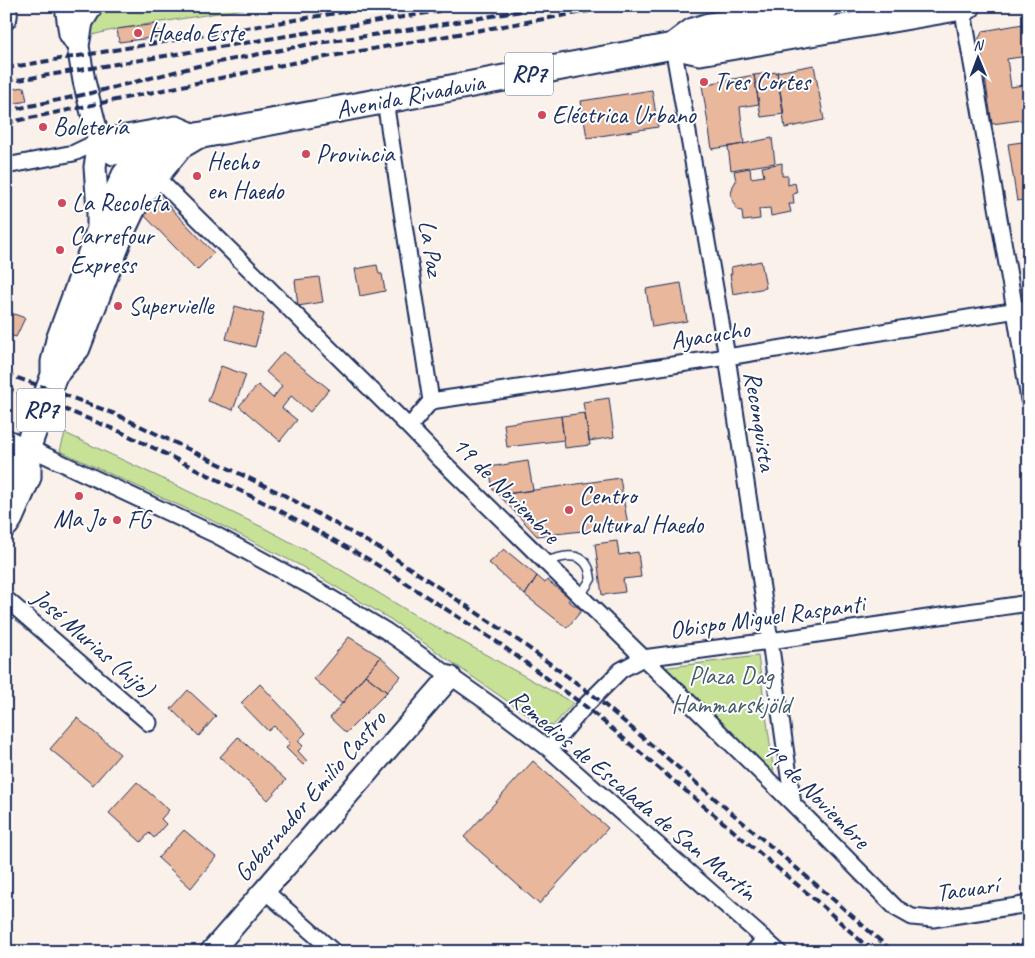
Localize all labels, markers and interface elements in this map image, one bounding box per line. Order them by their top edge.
place label: Haedo Este [148,17,246,49]
marker: Haedo Este [132,27,144,39]
north arrow [952,32,1002,82]
text: N [973,37,985,54]
road number: RP7 [505,52,553,96]
street label: Avenida Rivadavia [333,66,489,126]
place label: Tres Cortes [714,66,812,98]
marker: Tres Cortes [698,76,710,88]
place label: Eléctrica Urbano [552,99,697,131]
marker: Eléctrica Urbano [536,109,548,121]
place label: Boletería [53,111,130,143]
marker: Boletería [37,121,49,133]
place label: Provincia [316,138,396,170]
place label: Hecho en Haedo [207,146,284,207]
marker: Provincia [300,148,312,160]
marker: Hecho en Haedo [191,170,203,182]
place label: La Recoleta [72,187,171,219]
marker: La Recoleta [56,197,68,209]
street label: La Paz [411,218,452,281]
place label: Carrefour Express [70,220,156,281]
marker: Carrefour Express [54,244,66,256]
place label: Supervielle [128,290,215,322]
marker: Supervielle [112,300,124,312]
street label: Ayacucho [668,313,753,357]
street label: Reconquista [736,369,784,475]
road number: RP7 [17,388,65,432]
street label: 19 de Noviembre [445,429,568,552]
place label: Centro Cultural Haedo [579,480,704,541]
marker: Ma Jo [73,490,85,502]
place label: Ma Jo [53,503,108,535]
place label: FG [127,504,153,536]
marker: Centro Cultural Haedo [563,504,575,516]
marker: FG [111,514,123,526]
street label: José Murias (hijo) [25,581,162,706]
street label: Obispo Miguel Raspanti [667,587,870,647]
park label: Plaza Dag Hammarskjöld [672,660,795,721]
street label: Remedios de Escalada de San Martín [503,682,764,908]
street label: Gobernador Emilio Castro [227,703,394,888]
street label: 19 de Noviembre [755,734,878,857]
street label: Tacuarí [934,868,1005,909]

